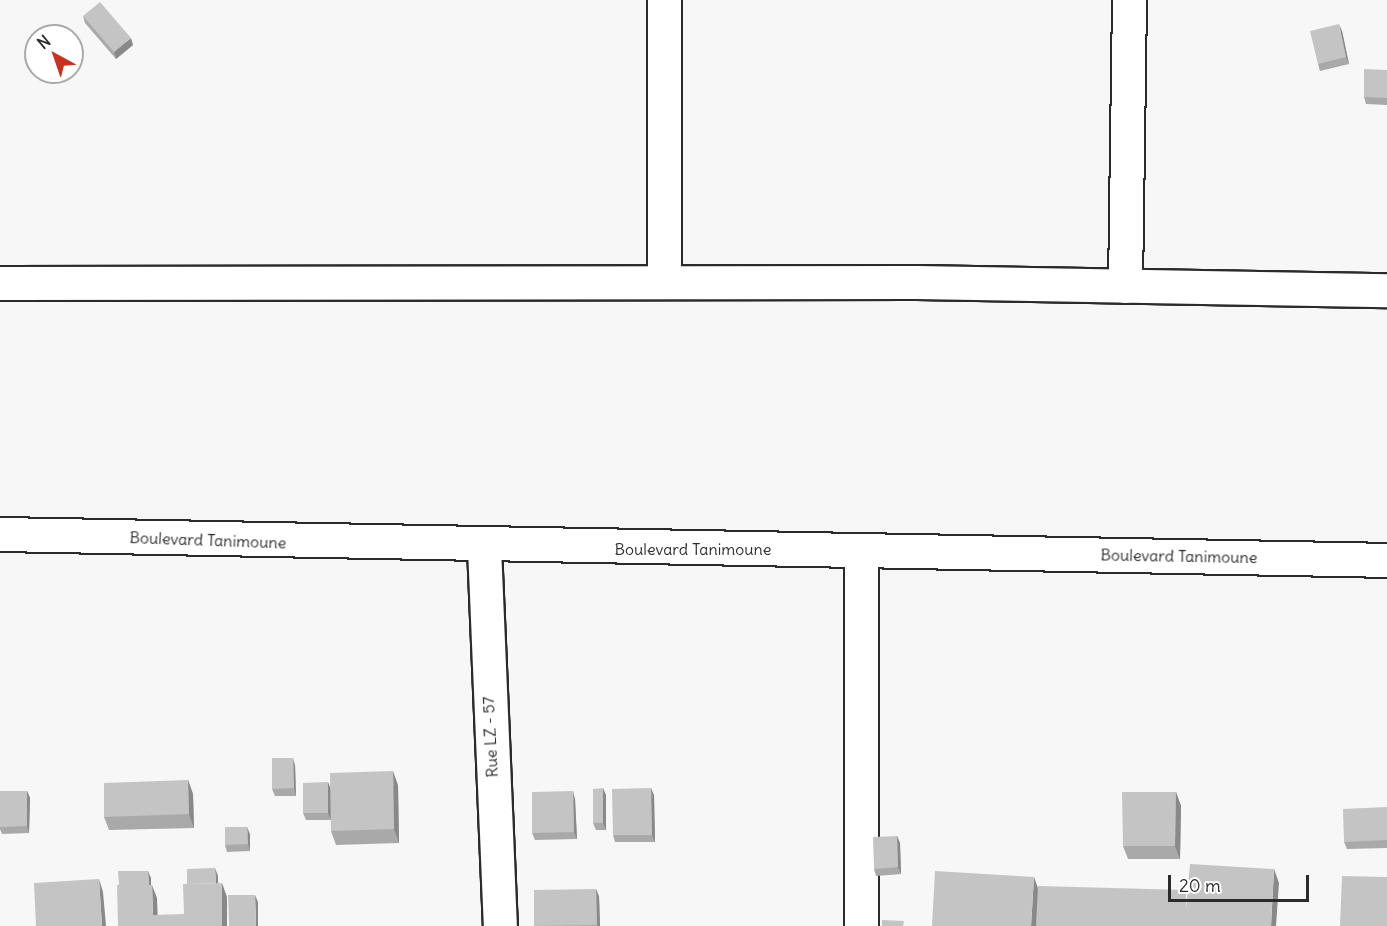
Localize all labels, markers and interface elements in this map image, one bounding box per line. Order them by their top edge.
north arrow [24,24,84,84]
text: N [33,31,54,53]
street label: Boulevard Tanimoune [129,528,287,552]
street label: Boulevard Tanimoune [615,539,771,559]
street label: Boulevard Tanimoune [1100,545,1258,567]
street label: Rue LZ - 57 [478,696,502,778]
scale bar [1171,863,1312,901]
text: 20 m [1179,874,1221,897]

